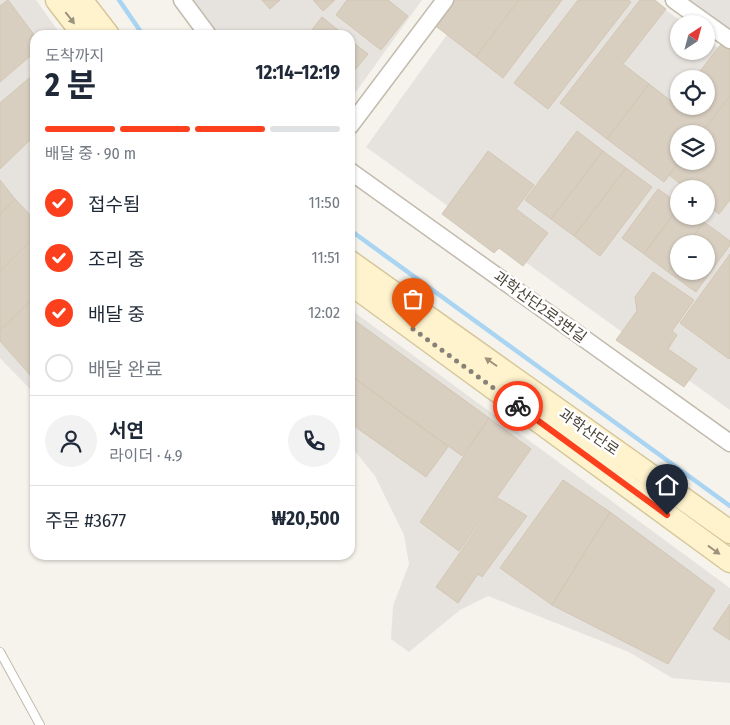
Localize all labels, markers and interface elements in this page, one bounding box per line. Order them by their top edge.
one-way arrow [65,11,76,24]
north arrow [670,15,715,60]
map controls [670,15,715,280]
text: 도착까지 [45,46,104,65]
text: 12:14–12:19 [256,61,340,84]
text: 2 분 [45,66,96,104]
button: locate [670,70,715,115]
button: layers [670,125,715,170]
text: 배달 중 · 90 m [45,144,136,163]
button: + [670,180,715,225]
icon: check [45,189,73,217]
text: 접수됨 [88,193,140,216]
text: 11:50 [309,193,340,212]
button: − [670,235,715,280]
icon: check [45,244,73,272]
text: 조리 중 [88,248,145,271]
text: 11:51 [311,248,340,267]
street label: 과학산단2로3번길 [490,267,590,347]
pin [392,278,434,329]
icon: bag [399,285,427,313]
icon: check [45,299,73,327]
text: 배달 중 [88,303,145,326]
text: 12:02 [308,303,340,322]
one-way arrow [484,357,498,367]
text: 배달 완료 [88,358,162,381]
courier [493,381,543,431]
icon: bike [504,392,532,420]
street label: 과학산단로 [556,405,622,459]
button: person [45,415,97,467]
button: phone [288,415,340,467]
text: 서연 [109,419,144,442]
text: 라이더 · 4.9 [109,446,183,465]
pin [646,464,688,515]
icon: home [653,471,681,499]
text: ₩20,500 [272,507,340,530]
text: 주문 #3677 [45,509,126,532]
one-way arrow [707,544,720,555]

